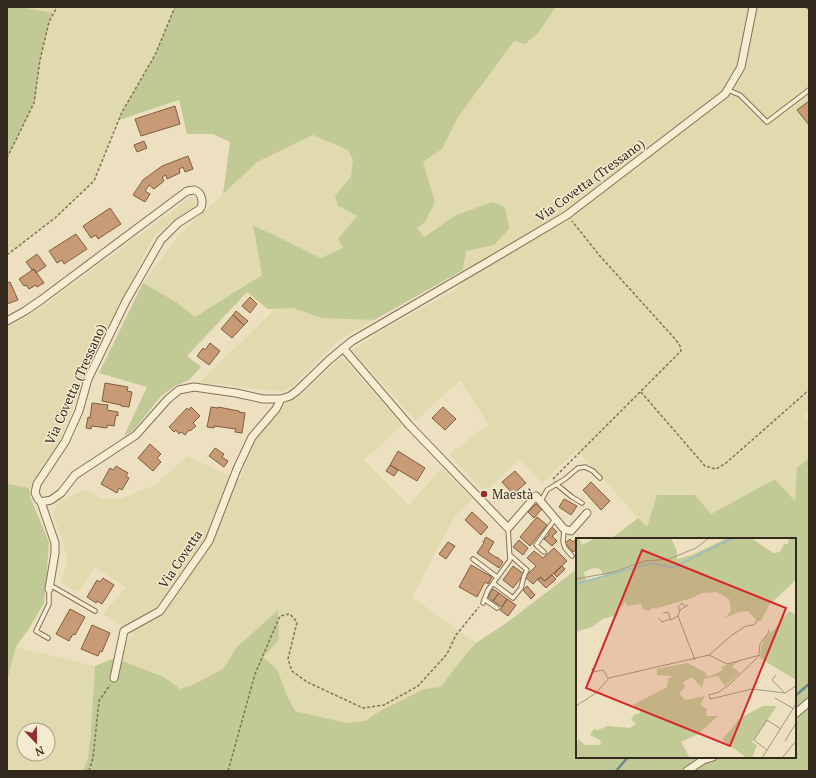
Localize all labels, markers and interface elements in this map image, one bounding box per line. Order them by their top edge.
street label: Via Covetta (Tressano) [532,134,648,226]
street label: Via Covetta (Tressano) [40,321,110,447]
place label: Maestà [492,485,534,503]
marker: Maestà [479,489,489,499]
street label: Via Covetta [154,526,206,592]
inset map [576,538,796,758]
north arrow [16,722,56,762]
text: N [33,743,46,760]

